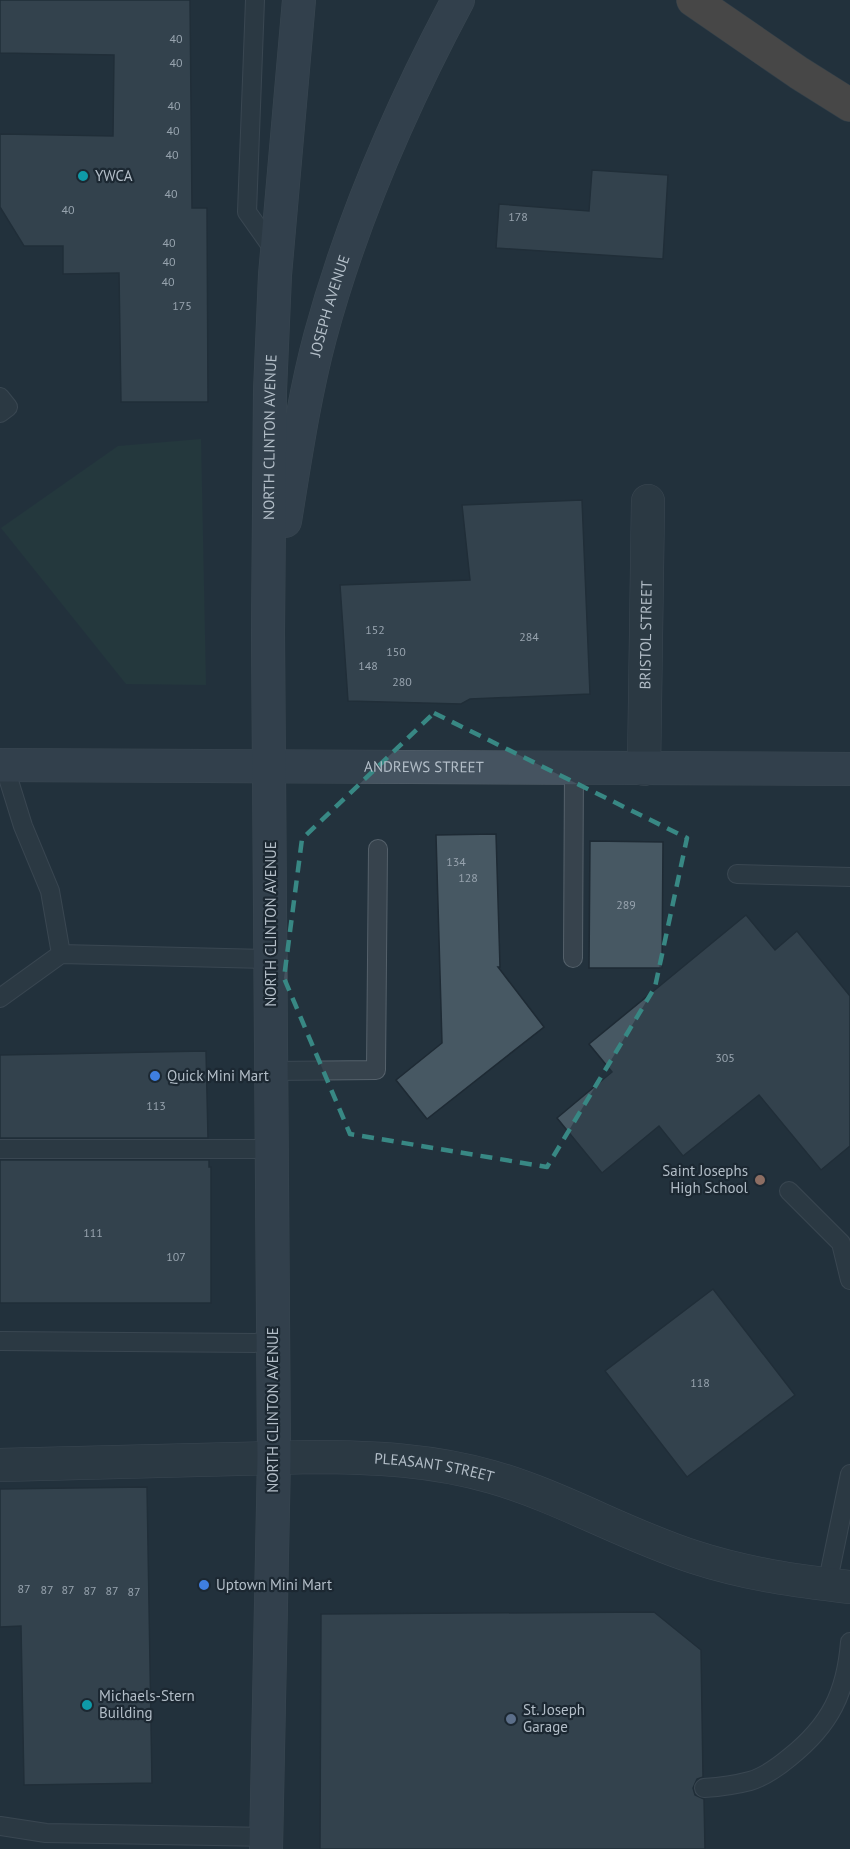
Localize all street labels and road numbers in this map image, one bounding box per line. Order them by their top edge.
street label: JOSEPH AVENUE [305,252,354,359]
street label: NORTH CLINTON AVENUE [259,354,281,520]
street label: BRISTOL STREET [635,580,656,690]
street label: ANDREWS STREET [364,757,485,776]
street label: NORTH CLINTON AVENUE [261,841,280,1007]
street label: NORTH CLINTON AVENUE [263,1327,282,1493]
street label: PLEASANT STREET [374,1449,497,1486]

